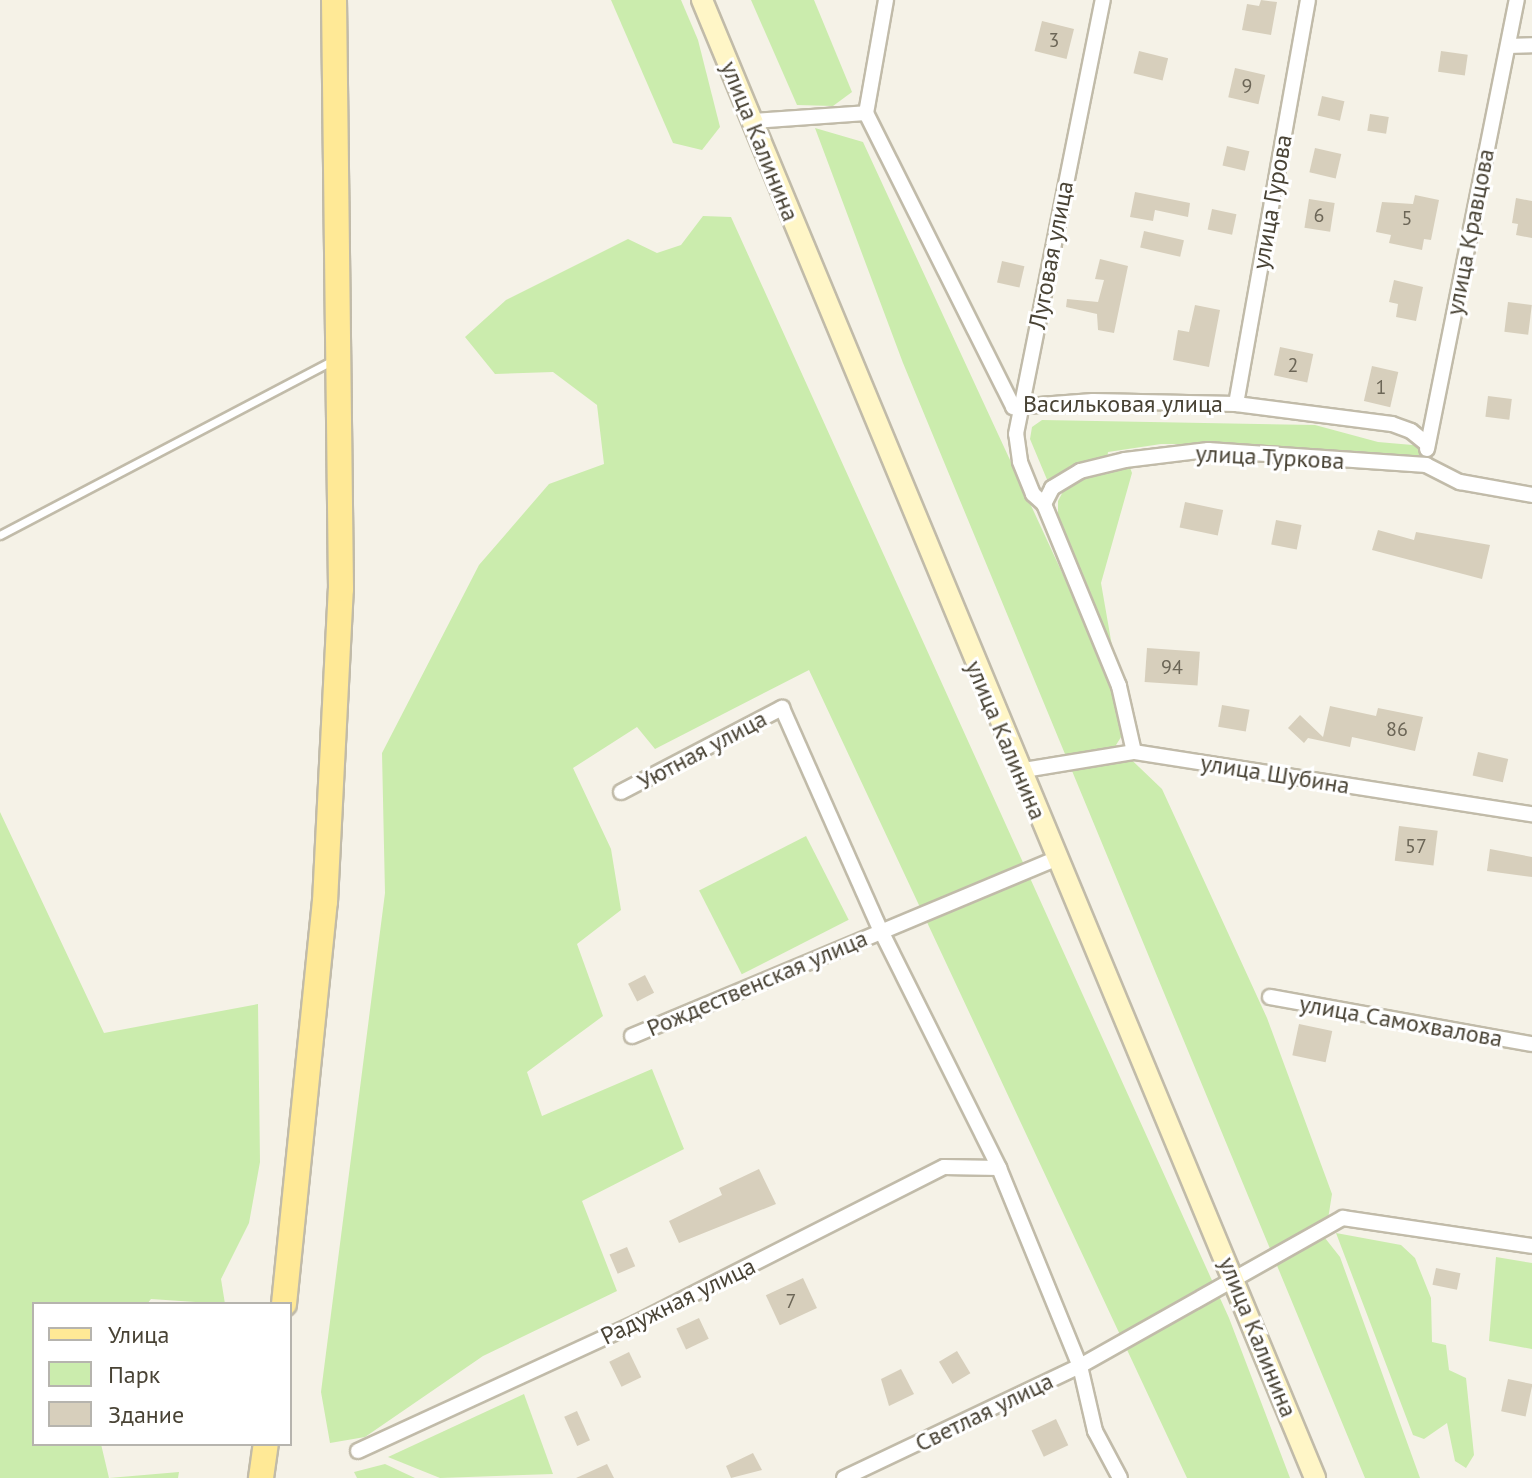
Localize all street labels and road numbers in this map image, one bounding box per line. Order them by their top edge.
street label: улица Калинина [715,57,805,225]
street label: улица Гурова [1246,132,1298,272]
street label: улица Кравцова [1440,146,1500,318]
street label: Луговая улица [1023,179,1079,331]
street label: Васильковая улица [1023,390,1223,418]
street label: улица Туркова [1194,439,1346,475]
street label: улица Калинина [960,656,1052,824]
street label: Уютная улица [632,704,772,796]
street label: улица Шубина [1198,748,1352,800]
street label: Рождественская улица [642,923,872,1043]
street label: улица Самохвалова [1297,989,1505,1053]
street label: Радужная улица [596,1251,760,1351]
street label: улица Калинина [1213,1253,1303,1421]
street label: Светлая улица [910,1366,1058,1458]

